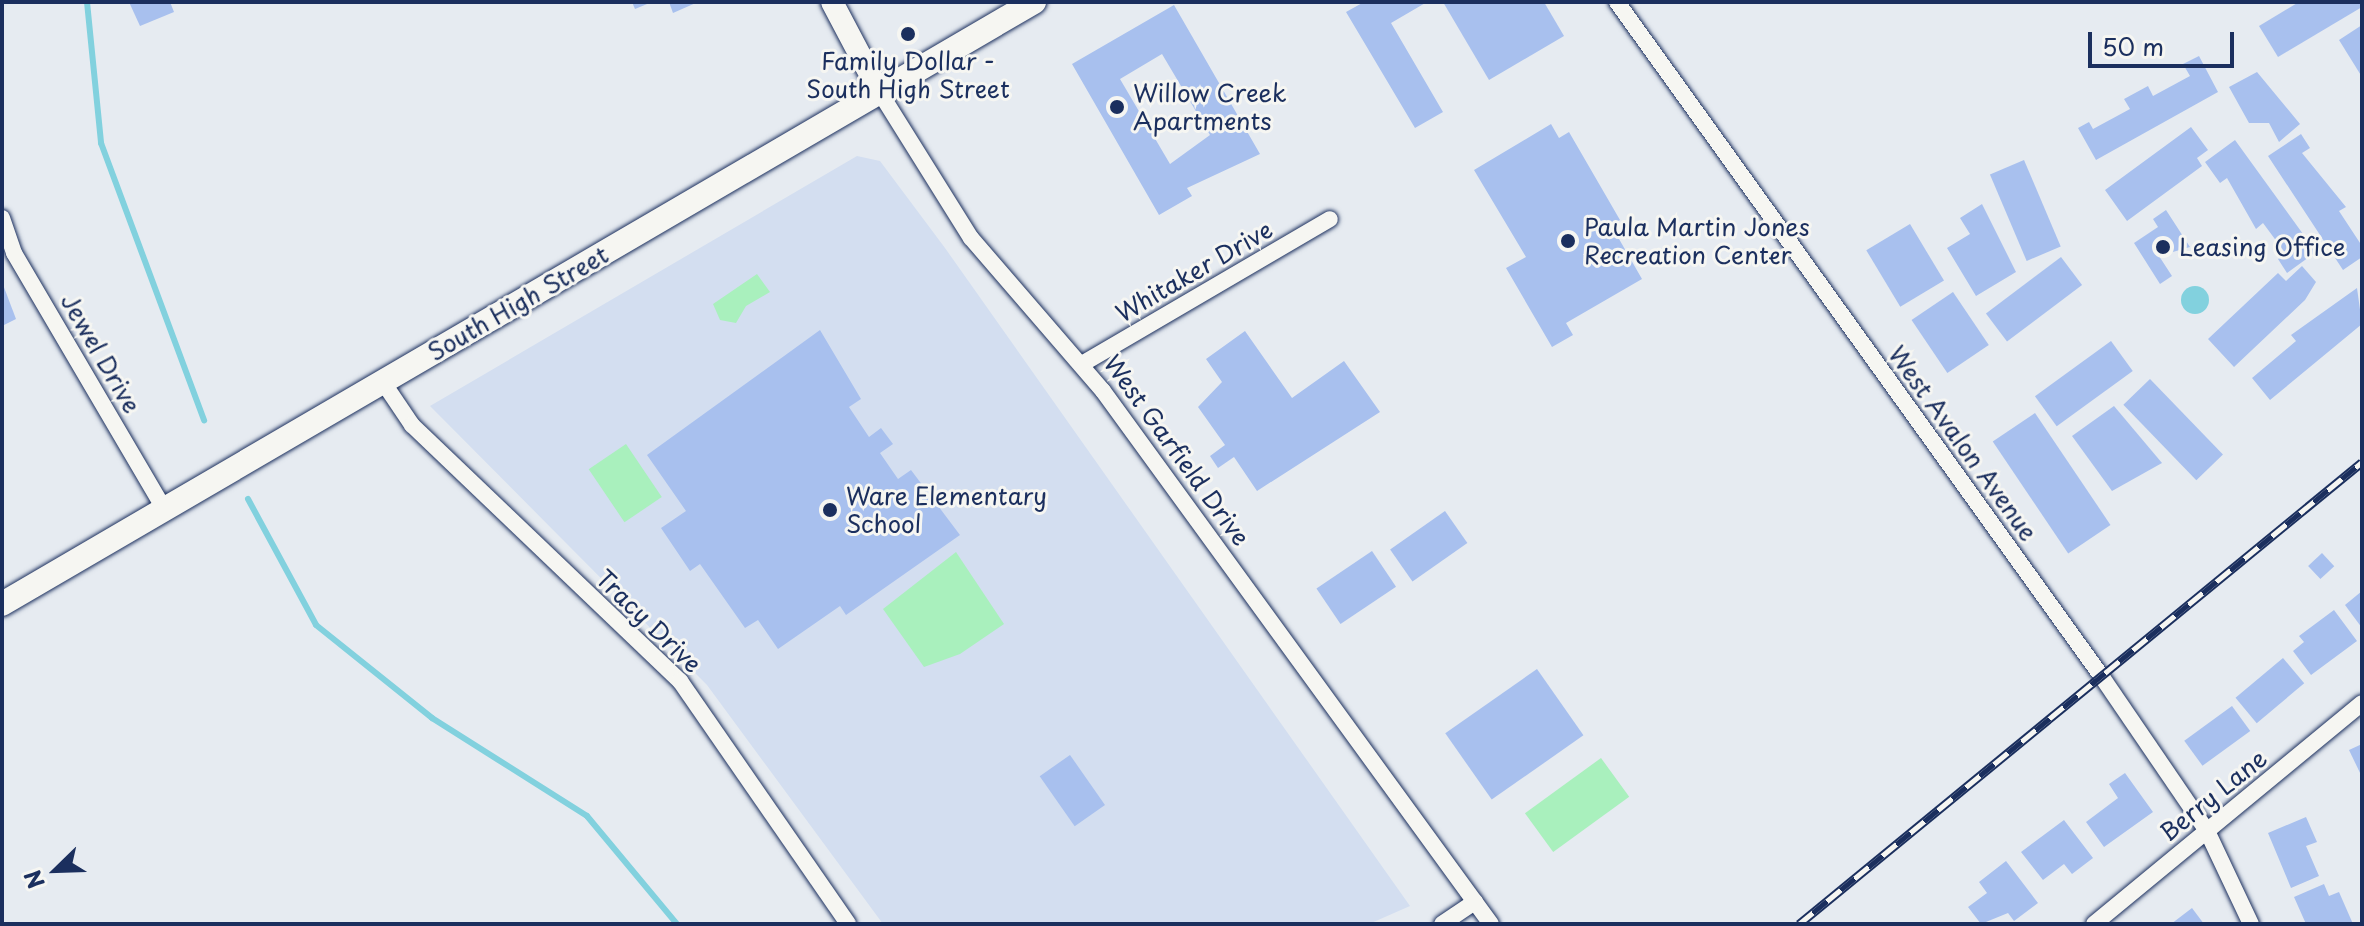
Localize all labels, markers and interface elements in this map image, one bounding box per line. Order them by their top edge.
scale bar [2092,16,2238,66]
marker: Family Dollar - South High Street [899,25,917,43]
text: 50 m [2102,28,2164,64]
place label: Family Dollar - South High Street [805,47,1011,103]
place label: Willow Creek Apartments [1133,79,1287,135]
marker: Willow Creek Apartments [1108,98,1126,116]
place label: Paula Martin Jones Recreation Center [1584,213,1809,269]
street label: Whitaker Drive [1110,214,1278,328]
marker: Paula Martin Jones Recreation Center [1559,232,1577,250]
place label: Leasing Office [2179,233,2345,261]
marker: Leasing Office [2154,238,2172,256]
street label: South High Street [421,239,615,367]
street label: Jewel Drive [55,288,147,418]
street label: West Avalon Avenue [1882,339,2044,547]
street label: West Garfield Drive [1098,349,1256,551]
place label: Ware Elementary School [846,482,1048,538]
marker: Ware Elementary School [821,501,839,519]
street label: Tracy Drive [591,564,707,678]
street label: Berry Lane [2154,743,2272,847]
north arrow [16,830,96,910]
text: N [15,865,52,894]

